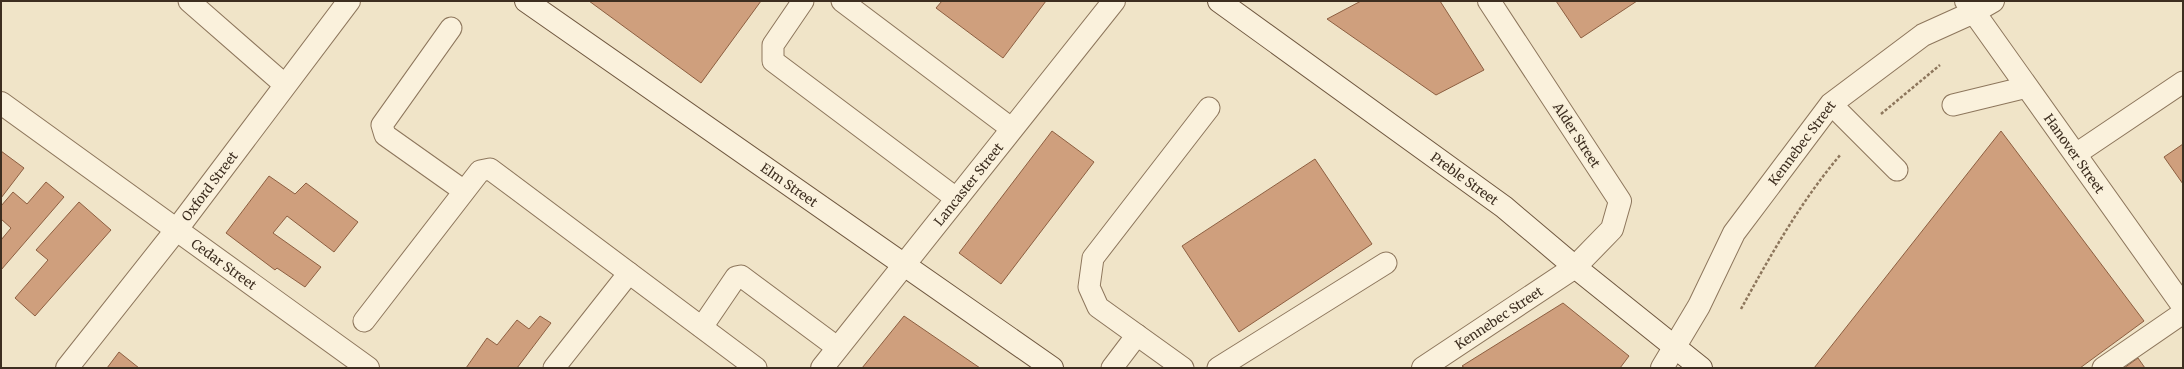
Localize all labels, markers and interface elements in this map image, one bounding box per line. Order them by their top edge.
street label: Kennebec Street [1765,97,1840,189]
street label: Alder Street [1549,99,1604,171]
street label: Hanover Street [2040,111,2108,197]
street label: Lancaster Street [930,139,1007,230]
street label: Oxford Street [178,148,242,225]
street label: Preble Street [1427,149,1501,209]
street label: Elm Street [757,159,821,211]
street label: Cedar Street [188,235,260,294]
street label: Kennebec Street [1452,283,1546,353]

